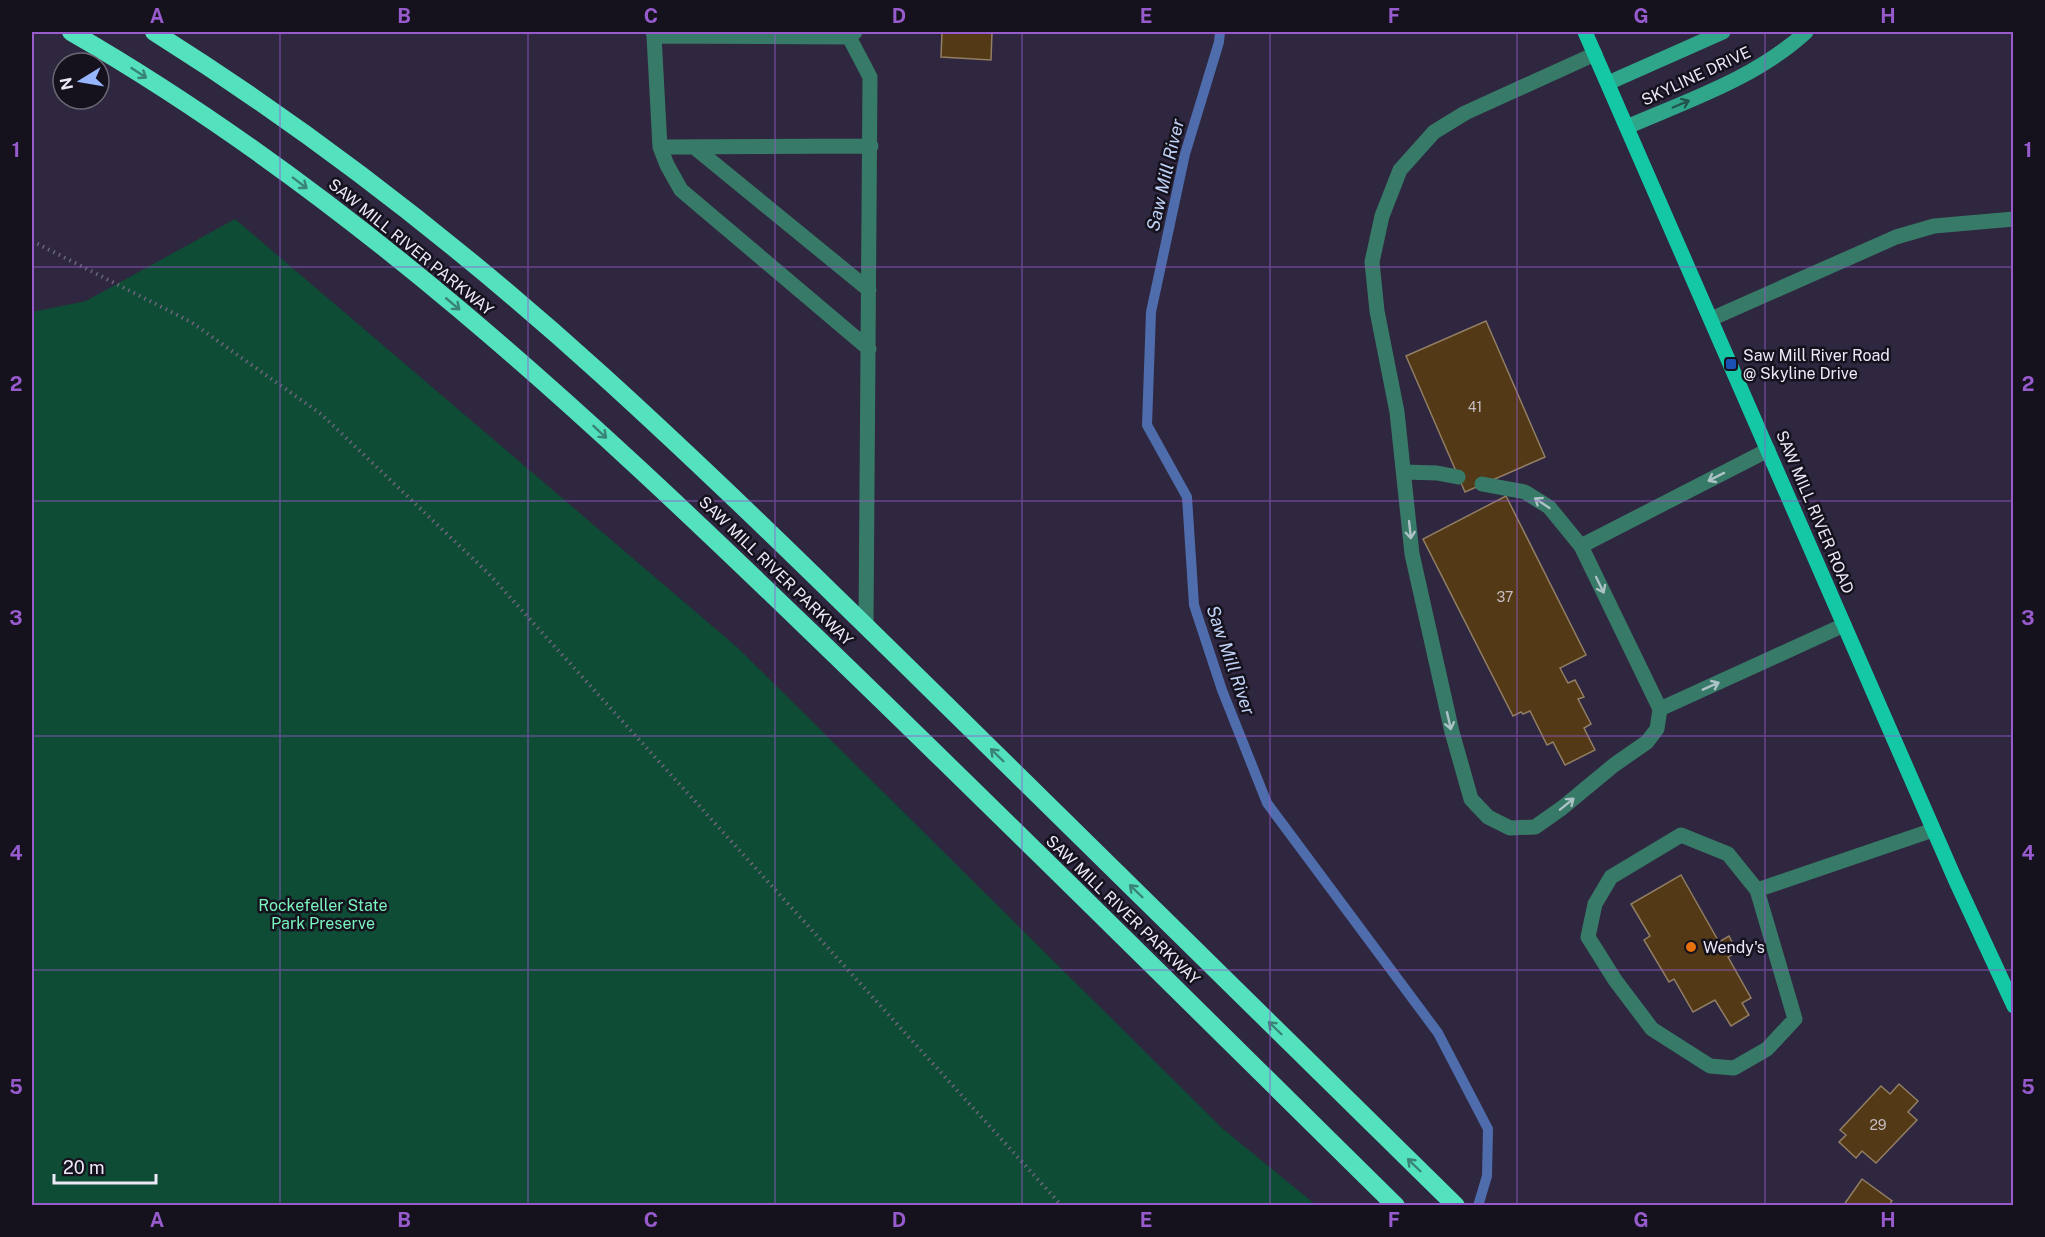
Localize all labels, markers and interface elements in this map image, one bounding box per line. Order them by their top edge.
text: A [150,4,164,28]
text: B [397,4,411,28]
text: C [644,4,658,28]
text: D [892,4,906,28]
text: E [1140,4,1152,28]
text: F [1388,4,1400,28]
text: G [1633,4,1649,28]
text: H [1880,4,1896,28]
street label: SKYLINE DRIVE [1638,42,1754,110]
north arrow [51,51,111,111]
one-way arrow [130,68,147,80]
text: N [56,76,77,92]
one-way arrow [1671,97,1689,109]
water label: Saw Mill River [1142,117,1188,233]
text: 1 [12,138,20,162]
text: 1 [2024,138,2032,162]
street label: SAW MILL RIVER PARKWAY [325,175,498,320]
one-way arrow [292,176,308,189]
one-way arrow [445,297,460,311]
place label: Saw Mill River Road @ Skyline Drive [1743,346,1890,383]
marker: Saw Mill River Road @ Skyline Drive [1724,357,1738,371]
text: 2 [10,372,22,396]
text: 2 [2022,372,2034,396]
house number: 41 [1468,399,1482,415]
one-way arrow [592,425,607,439]
street label: SAW MILL RIVER ROAD [1772,428,1858,596]
one-way arrow [1708,471,1725,483]
street label: SAW MILL RIVER PARKWAY [695,492,857,650]
one-way arrow [1534,497,1550,509]
one-way arrow [1405,520,1416,539]
one-way arrow [1594,575,1606,593]
house number: 37 [1497,589,1513,605]
water label: Saw Mill River [1202,602,1260,718]
text: 3 [9,606,23,630]
text: 3 [2021,606,2035,630]
one-way arrow [1702,679,1720,691]
one-way arrow [1444,711,1456,730]
one-way arrow [989,747,1004,762]
one-way arrow [1559,797,1575,810]
street label: SAW MILL RIVER PARKWAY [1042,831,1204,989]
text: 4 [9,841,23,865]
text: 4 [2021,841,2035,865]
one-way arrow [1128,884,1143,899]
park label: Rockefeller State Park Preserve [258,896,388,933]
place label: Wendy's [1703,938,1765,957]
marker: Wendy's [1684,940,1698,954]
one-way arrow [1268,1021,1283,1035]
text: 5 [9,1075,23,1099]
text: 5 [2021,1075,2035,1099]
house number: 29 [1869,1117,1887,1133]
scale bar [54,1147,156,1185]
text: 20 m [63,1157,105,1178]
one-way arrow [1407,1157,1422,1172]
text: A [150,1208,164,1232]
text: B [397,1208,411,1232]
text: C [644,1208,658,1232]
text: D [892,1208,906,1232]
text: E [1140,1208,1152,1232]
text: F [1388,1208,1400,1232]
text: G [1633,1208,1649,1232]
text: H [1880,1208,1896,1232]

